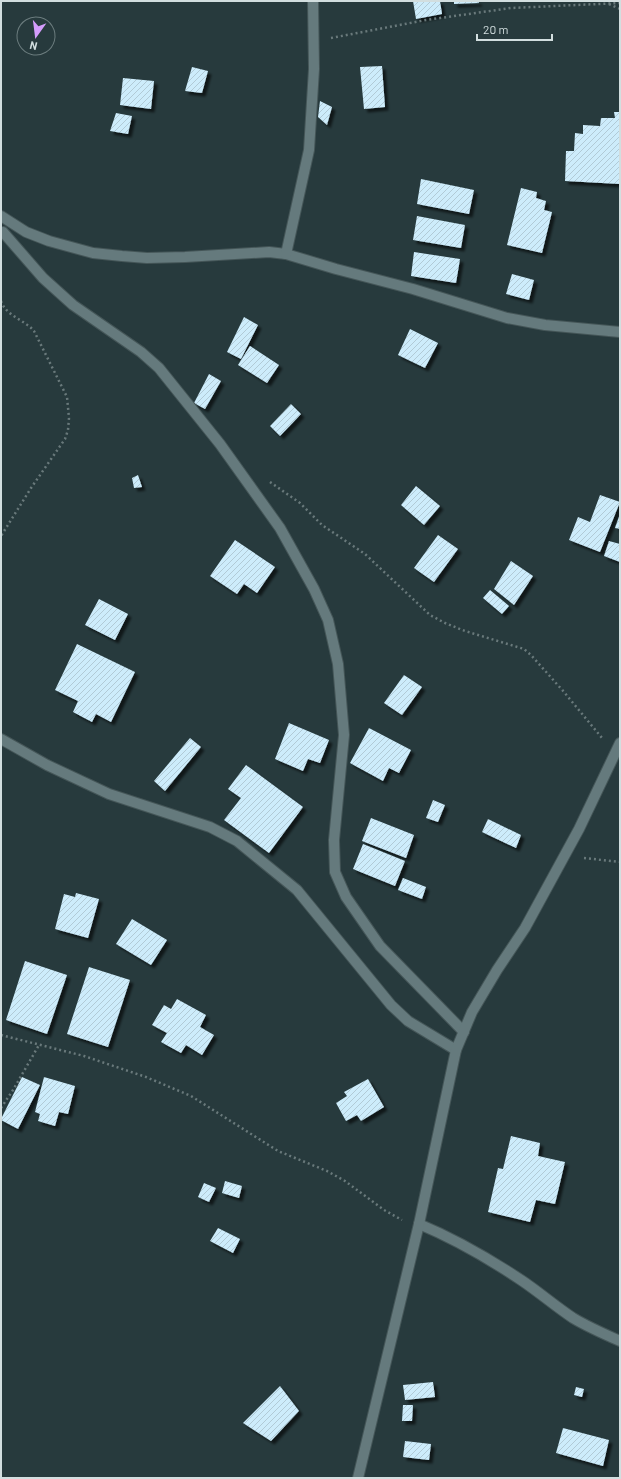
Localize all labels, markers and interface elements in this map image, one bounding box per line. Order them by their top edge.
north arrow [16,16,56,56]
scale bar [477,16,552,42]
text: 20 m [483,22,509,36]
text: N [28,39,39,53]

